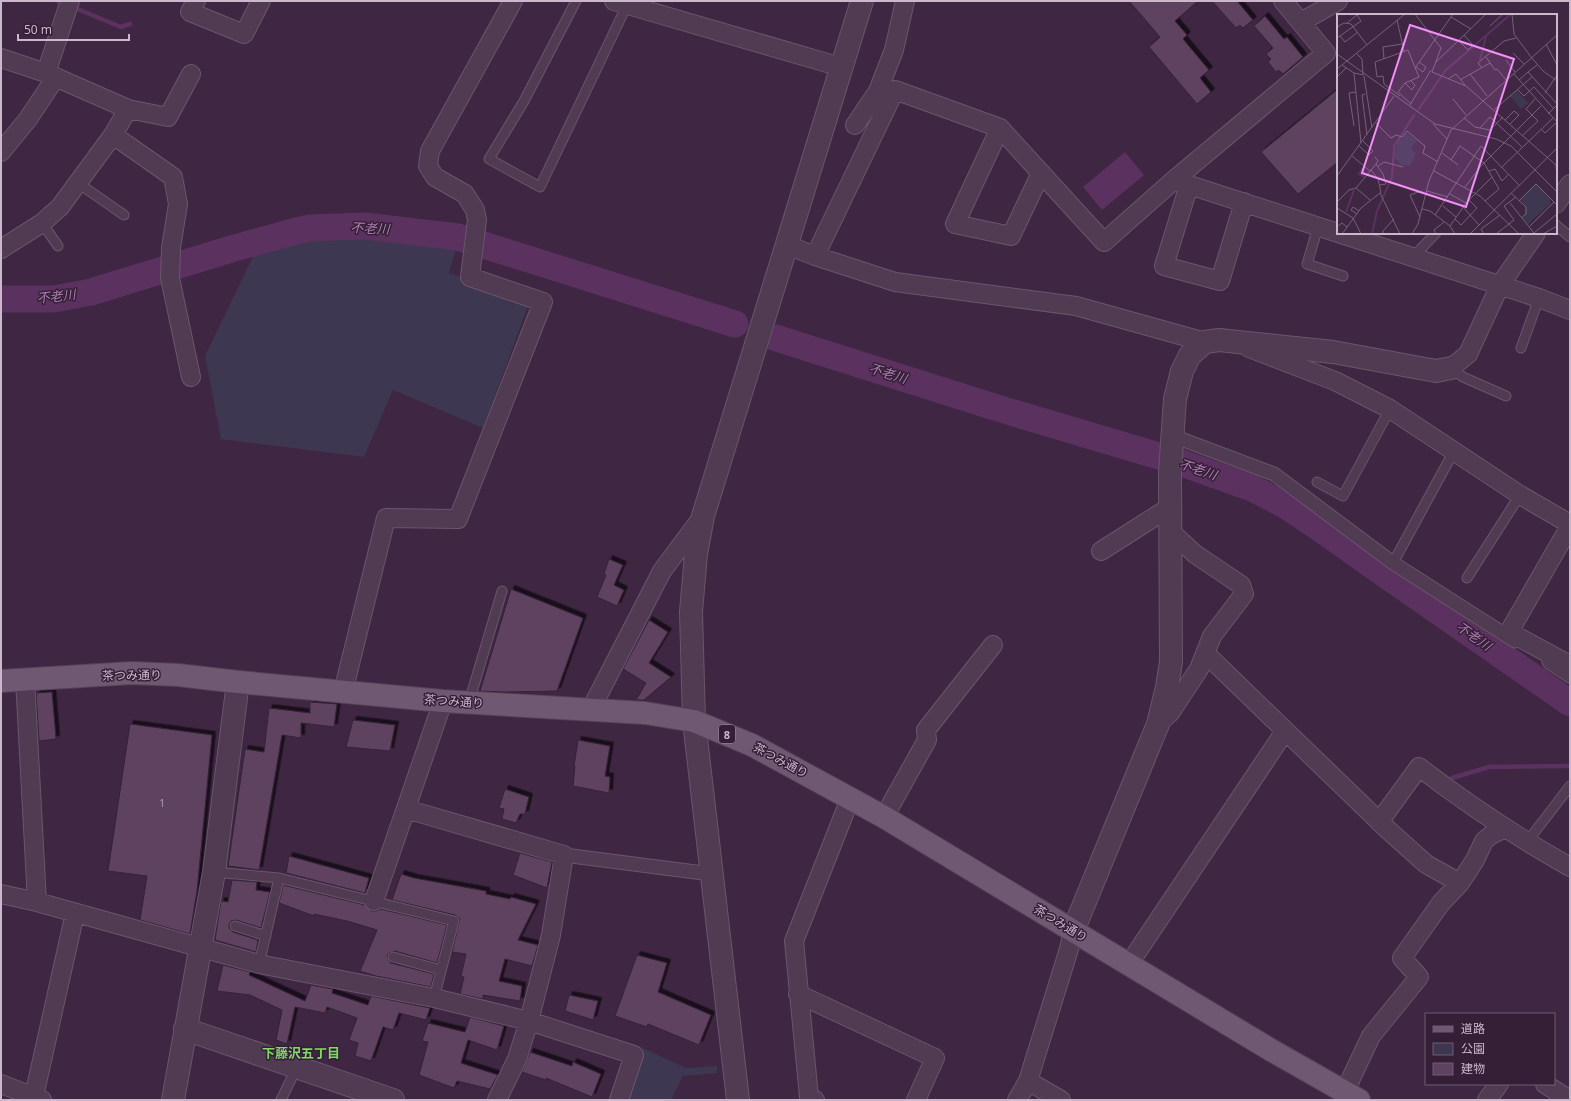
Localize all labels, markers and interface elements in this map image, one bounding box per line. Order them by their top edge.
inset map [1337,14,1557,234]
scale bar [18,16,129,42]
text: 50 m [24,21,52,38]
water label: 不老川 [350,218,392,238]
water label: 不老川 [36,285,78,307]
water label: 不老川 [867,359,911,388]
water label: 不老川 [1177,454,1221,485]
water label: 不老川 [1453,617,1497,656]
street label: 茶つみ通り [102,666,162,684]
street label: 茶つみ通り [423,690,485,712]
road number: 8 [719,725,735,743]
street label: 茶つみ通り [751,738,811,782]
house number: 1 [159,796,165,810]
street label: 茶つみ通り [1031,900,1091,946]
legend [1425,1013,1555,1085]
text: 道路 [1461,1020,1485,1037]
text: 公園 [1461,1040,1485,1057]
district label: 下藤沢五丁目 [262,1044,340,1062]
text: 建物 [1461,1060,1485,1077]

